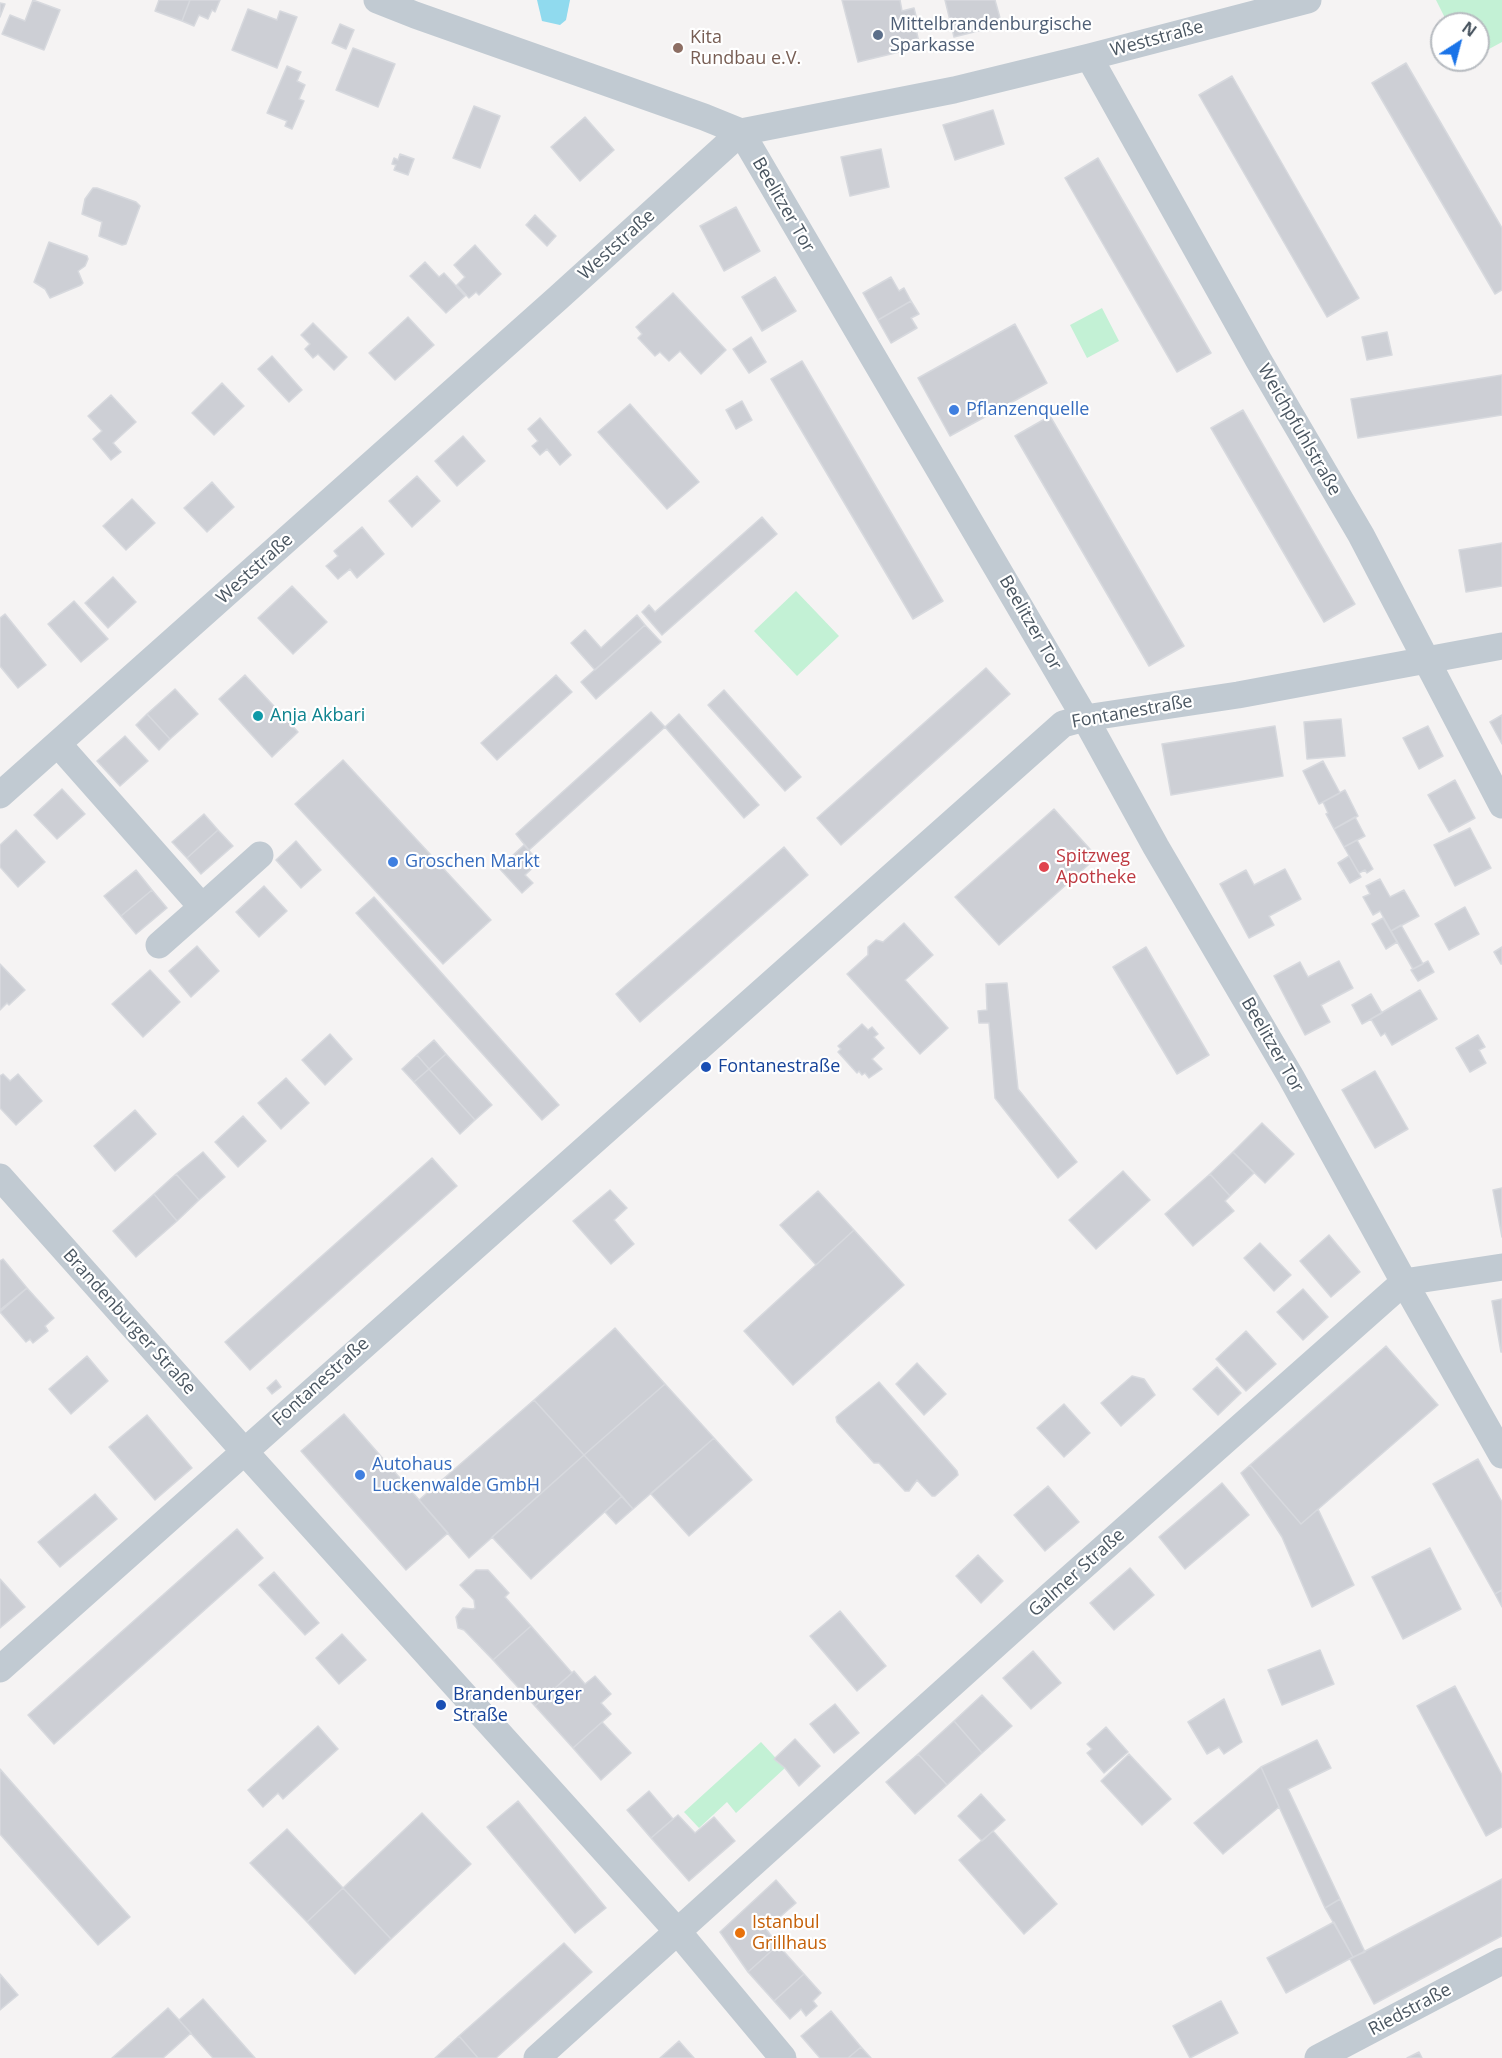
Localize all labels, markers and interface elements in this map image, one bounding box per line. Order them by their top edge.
north arrow [1430,12,1490,72]
place label: Mittelbrandenburgische Sparkasse [890,14,1092,57]
street label: Weststraße [1108,16,1206,62]
text: N [1458,16,1481,42]
place label: Kita Rundbau e.V. [690,27,801,70]
marker: Mittelbrandenburgische Sparkasse [871,28,885,42]
marker: Kita Rundbau e.V. [671,41,685,55]
street label: Beelitzer Tor [747,154,819,256]
street label: Weststraße [574,205,660,285]
street label: Weichpfuhlstraße [1253,360,1345,500]
place label: Pflanzenquelle [966,399,1089,421]
marker: Pflanzenquelle [947,403,961,417]
street label: Weststraße [212,529,298,609]
street label: Beelitzer Tor [994,572,1066,674]
street label: Fontanestraße [1070,691,1194,733]
place label: Anja Akbari [270,705,365,727]
marker: Anja Akbari [251,709,265,723]
place label: Spitzweg Apotheke [1056,846,1136,888]
place label: Groschen Markt [405,851,540,873]
marker: Groschen Markt [386,855,400,869]
marker: Spitzweg Apotheke [1037,860,1051,874]
street label: Beelitzer Tor [1236,994,1308,1096]
place label: Fontanestraße [718,1056,840,1078]
marker: Fontanestraße [699,1060,713,1074]
street label: Brandenburger Straße [58,1245,200,1399]
street label: Fontanestraße [268,1333,374,1431]
place label: Autohaus Luckenwalde GmbH [372,1454,540,1496]
marker: Autohaus Luckenwalde GmbH [353,1468,367,1482]
street label: Galmer Straße [1025,1524,1129,1622]
place label: Brandenburger Straße [453,1684,582,1726]
marker: Brandenburger Straße [434,1698,448,1712]
place label: Istanbul Grillhaus [752,1912,827,1954]
marker: Istanbul Grillhaus [733,1926,747,1940]
street label: Riedstraße [1365,1979,1455,2041]

